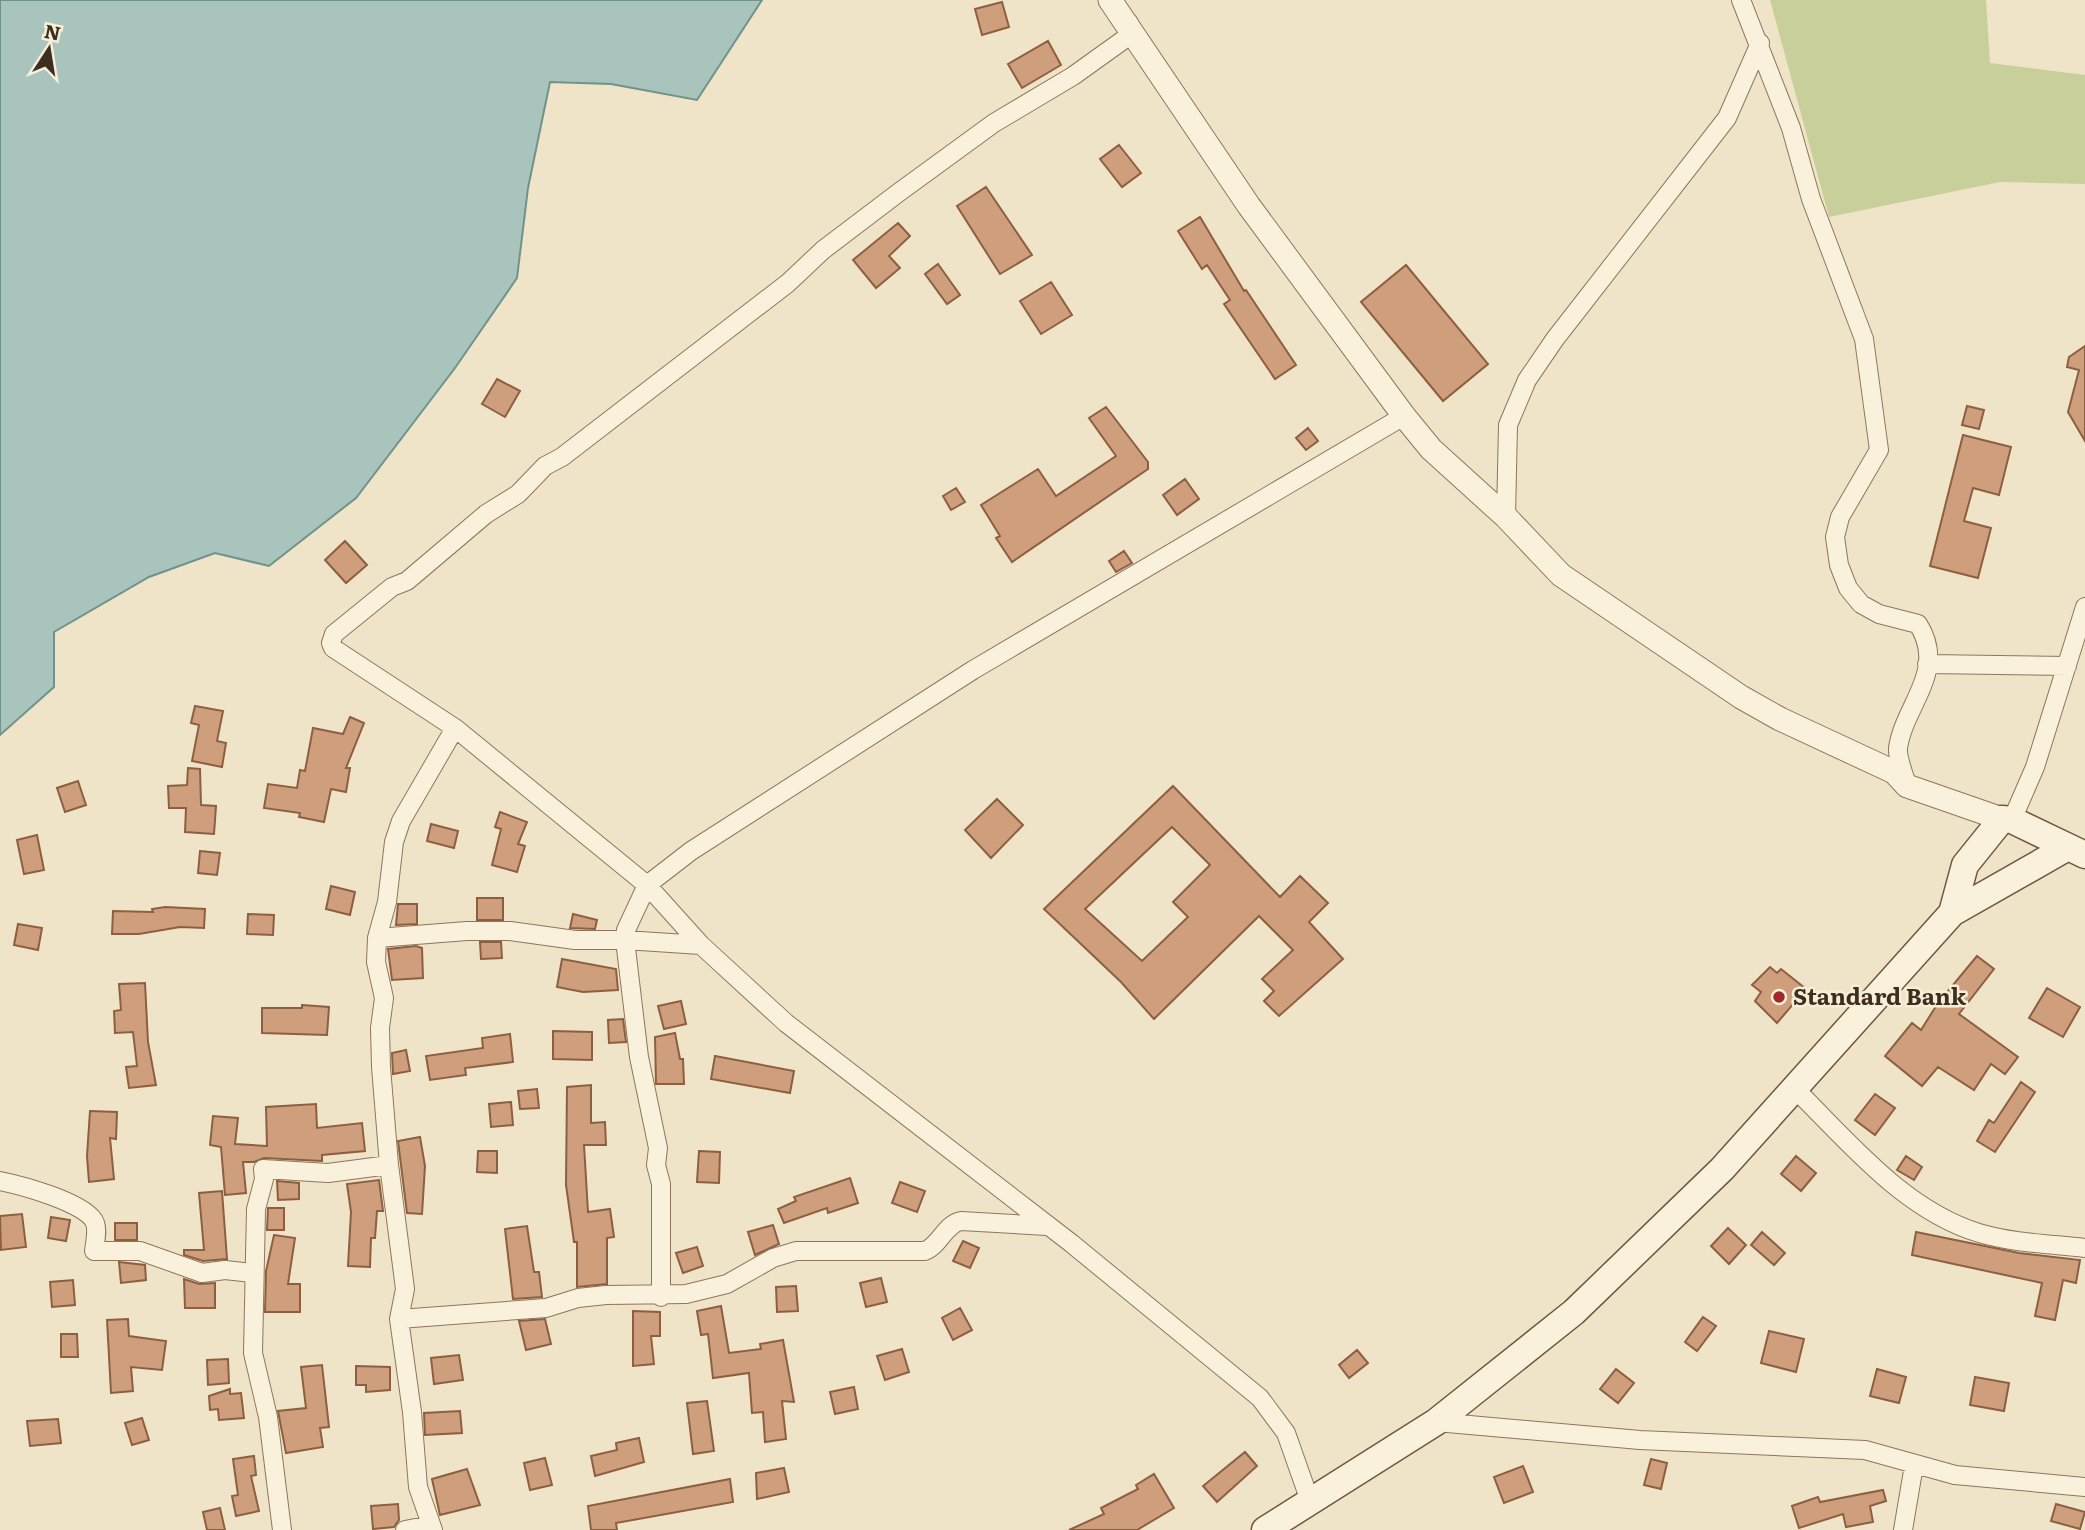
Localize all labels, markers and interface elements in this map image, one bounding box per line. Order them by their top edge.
north arrow [14,14,84,84]
text: N [42,16,64,47]
place label: Standard Bank [1793,978,1967,1012]
marker: Standard Bank [1771,989,1787,1005]

